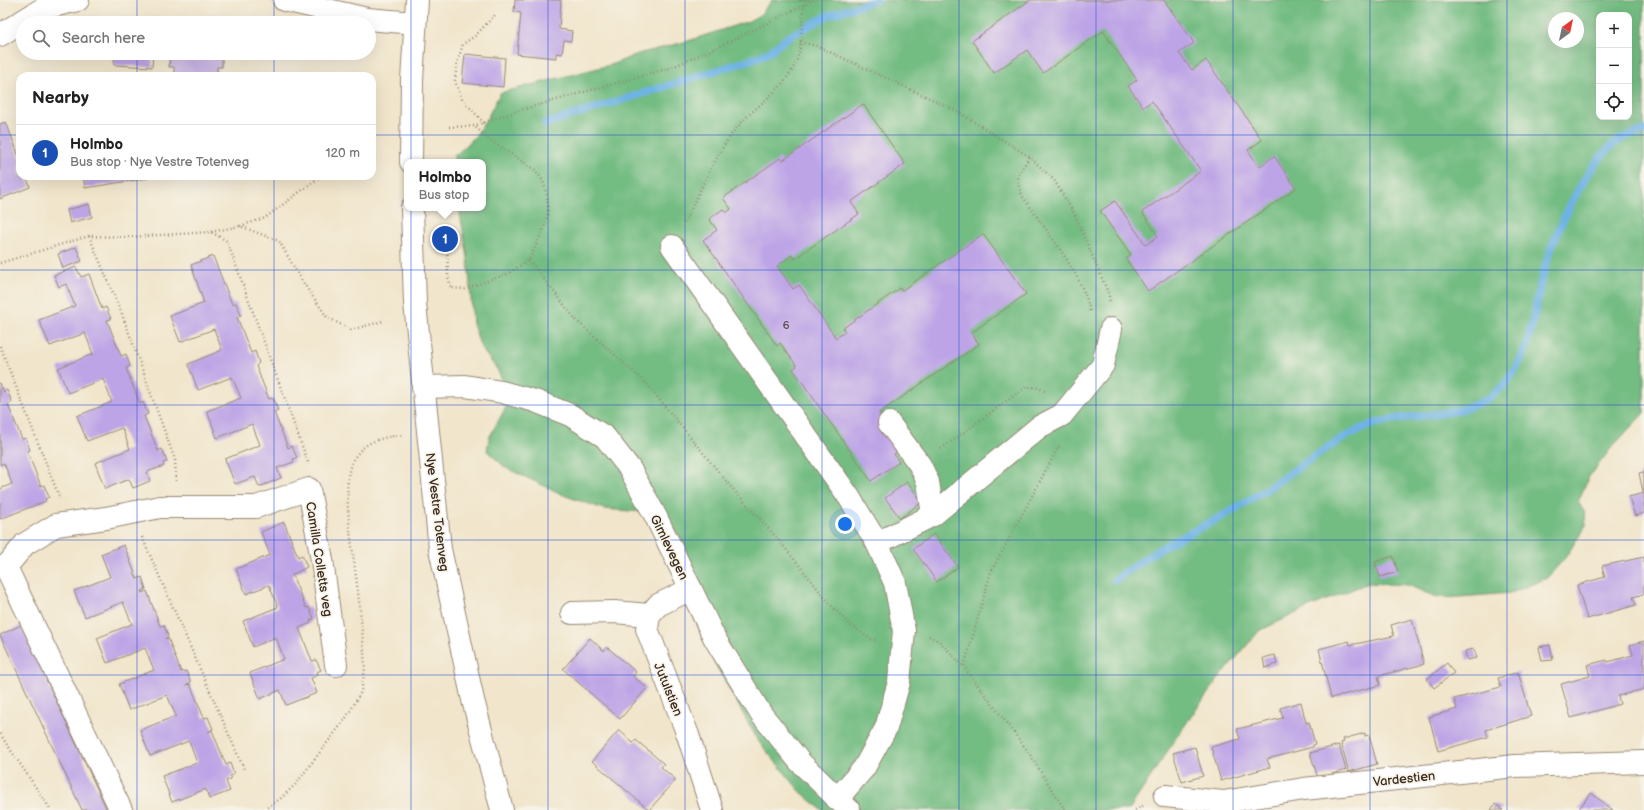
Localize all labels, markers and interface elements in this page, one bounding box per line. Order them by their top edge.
north arrow [1548,12,1584,48]
map controls [1596,12,1632,120]
button: + [1596,12,1632,48]
search box [16,16,376,60]
icon: search [30,27,52,49]
text: Search here [62,29,145,48]
button: − [1596,48,1632,84]
button: locate [1596,84,1632,120]
text: Nearby [32,88,89,108]
text: Holmbo [70,135,123,154]
text: 1 [42,145,48,161]
text: 120 m [325,145,360,161]
text: Bus stop · Nye Vestre Totenveg [70,154,249,170]
popup [404,159,486,211]
text: Holmbo [418,168,472,187]
text: Bus stop [418,187,470,203]
pin: 1 [432,224,458,254]
house number: 6 [783,319,790,332]
street label: Nye Vestre Totenveg [422,452,452,573]
street label: Camilla Colletts veg [302,501,336,618]
street label: Gimlevegen [646,512,692,583]
your location [835,514,855,534]
street label: Jutulstien [650,660,686,719]
street label: Vardestien [1372,768,1436,790]

